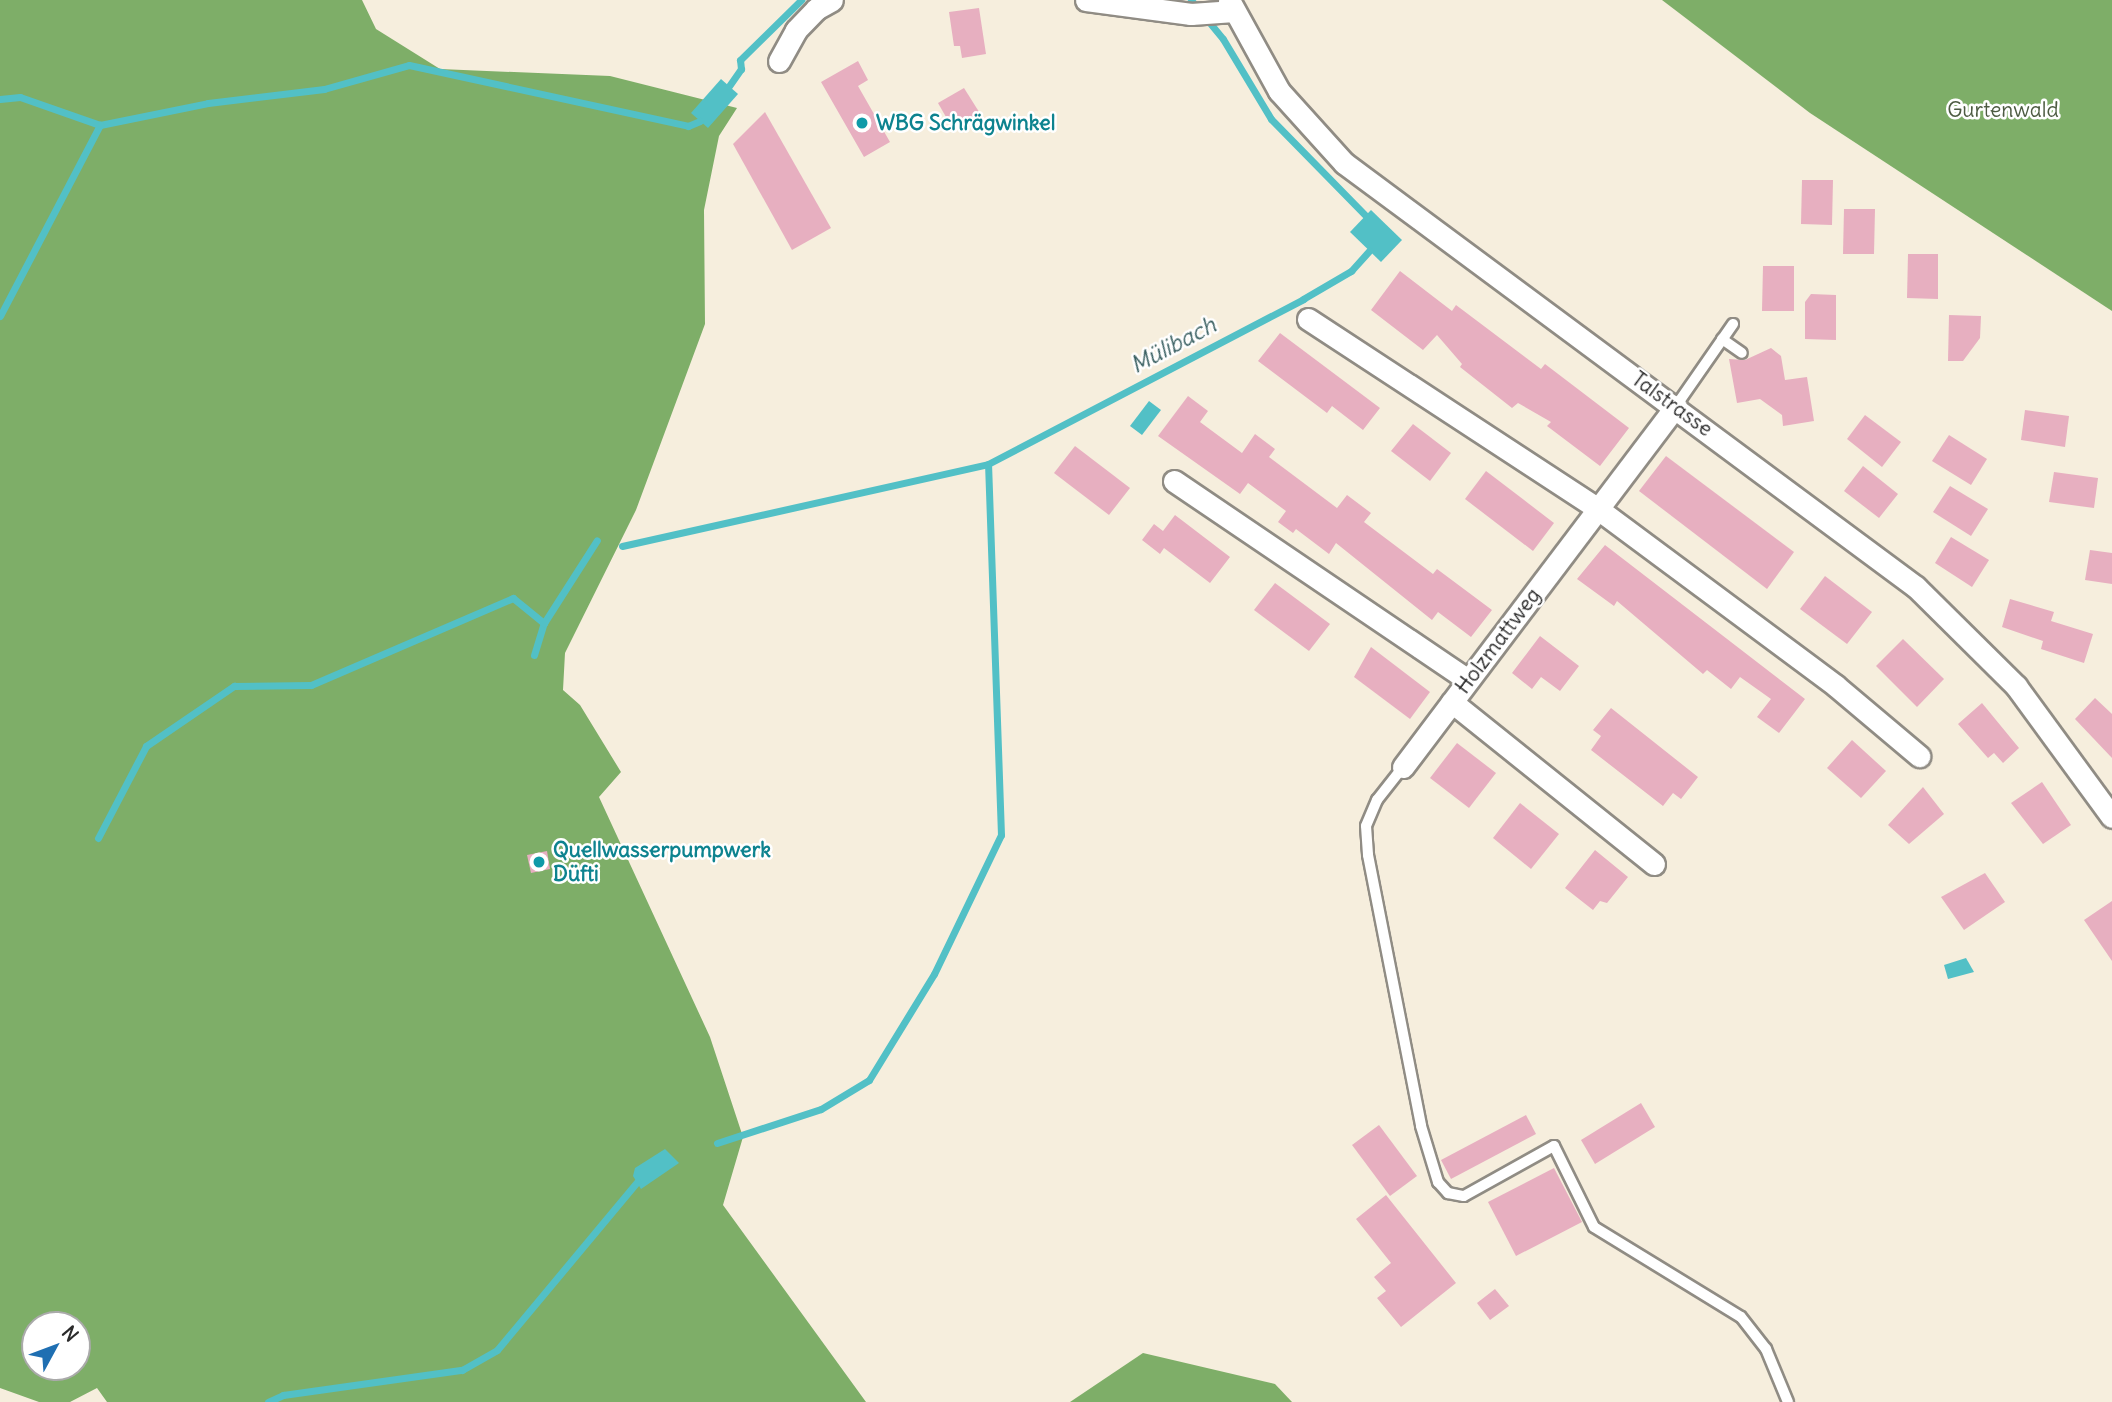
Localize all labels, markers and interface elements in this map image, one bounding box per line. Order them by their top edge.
park label: Gurtenwald [1947,97,2059,123]
place label: WBG Schrägwinkel [876,110,1055,136]
marker: WBG Schrägwinkel [854,115,870,131]
water label: Mülibach [1125,311,1221,379]
street label: Talstrasse [1627,366,1717,442]
street label: Holzmattweg [1450,583,1546,699]
place label: Quellwasserpumpwerk Düfti [553,837,771,887]
marker: Quellwasserpumpwerk Düfti [531,854,547,870]
north arrow [21,1311,91,1381]
text: N [57,1321,84,1346]

